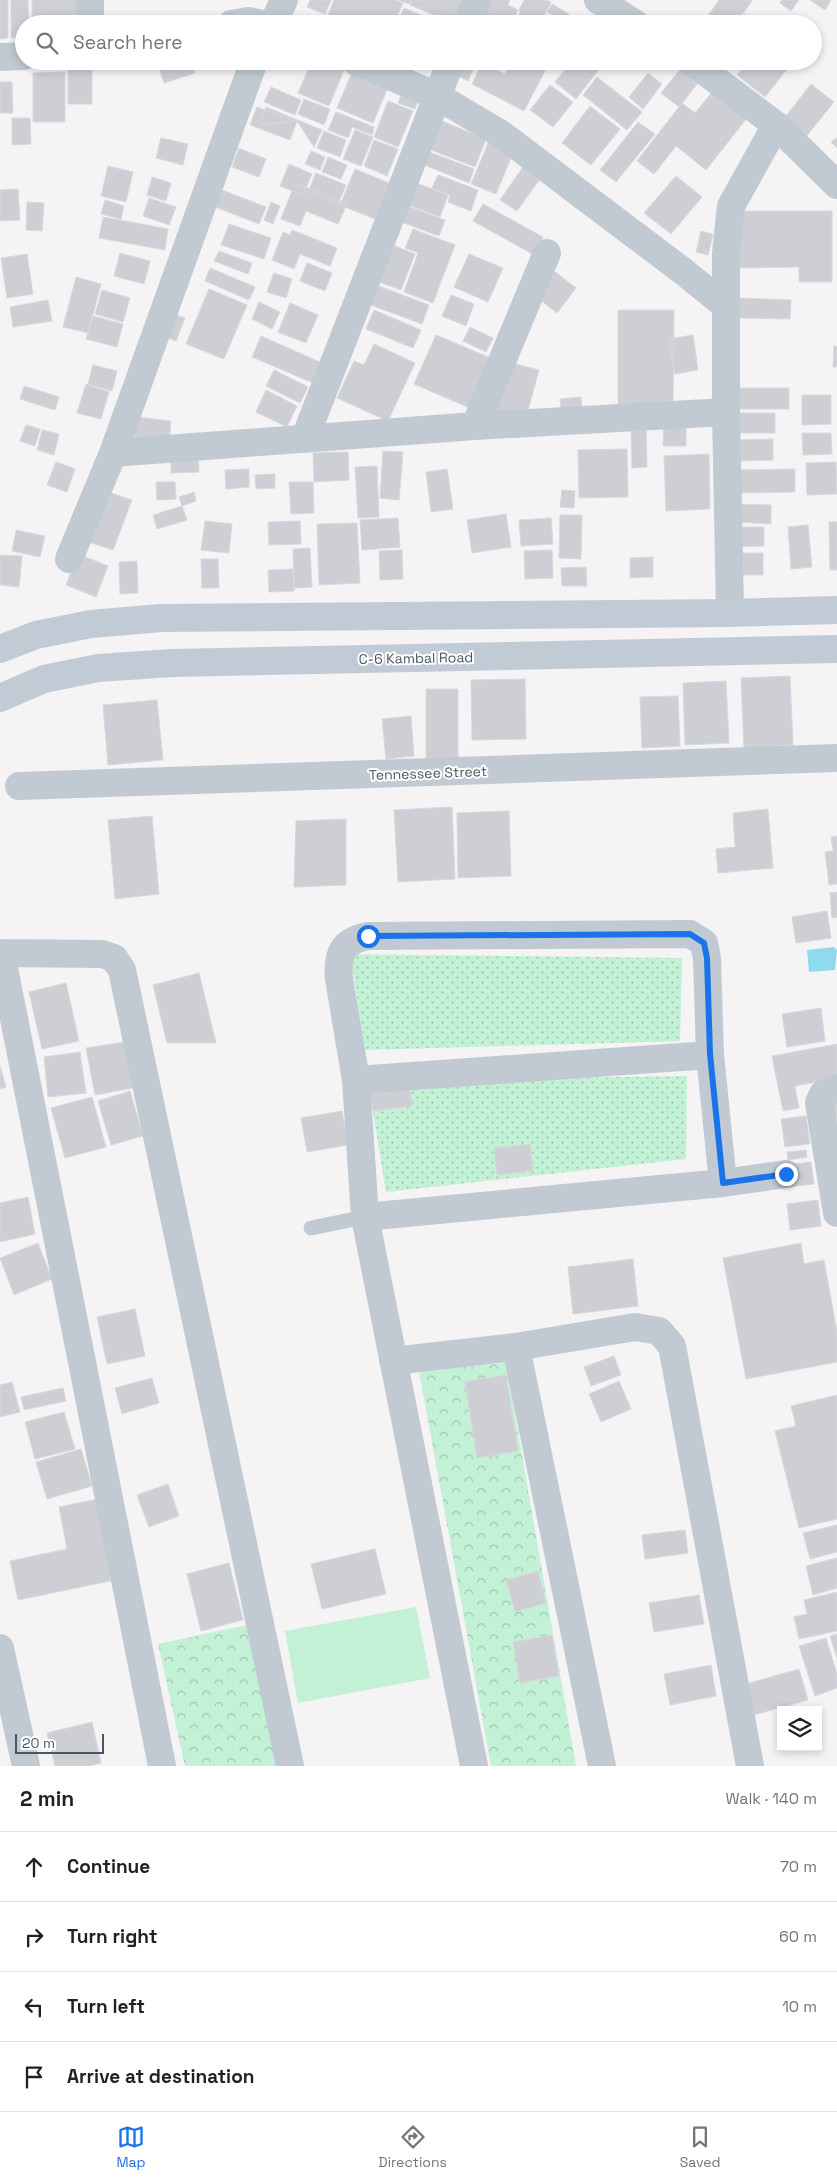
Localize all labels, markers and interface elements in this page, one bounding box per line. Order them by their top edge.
search box [15,15,822,70]
icon: search [33,29,61,57]
text: Search here [73,30,183,55]
street label: C-6 Kambal Road [359,648,473,668]
street label: Tennessee Street [369,762,487,784]
route start [357,925,380,948]
route end [775,1163,798,1186]
map controls [777,1706,822,1751]
button: layers [777,1706,822,1751]
scale bar [15,1731,104,1754]
text: 20 m [22,1734,55,1752]
text: 2 min [20,1785,74,1812]
text: Walk · 140 m [725,1788,817,1809]
icon: ahead [20,1853,48,1881]
text: Continue [67,1854,150,1879]
text: 70 m [780,1856,817,1877]
icon: right [20,1923,48,1951]
text: Turn right [67,1924,157,1949]
text: 60 m [779,1926,817,1947]
icon: left [20,1993,48,2021]
text: Turn left [67,1994,145,2019]
text: 10 m [782,1996,817,2017]
icon: arrive [20,2063,48,2091]
text: Arrive at destination [67,2064,255,2089]
tab: Map [116,2123,146,2171]
tab: Directions [378,2123,447,2171]
tab: Saved [680,2123,721,2171]

